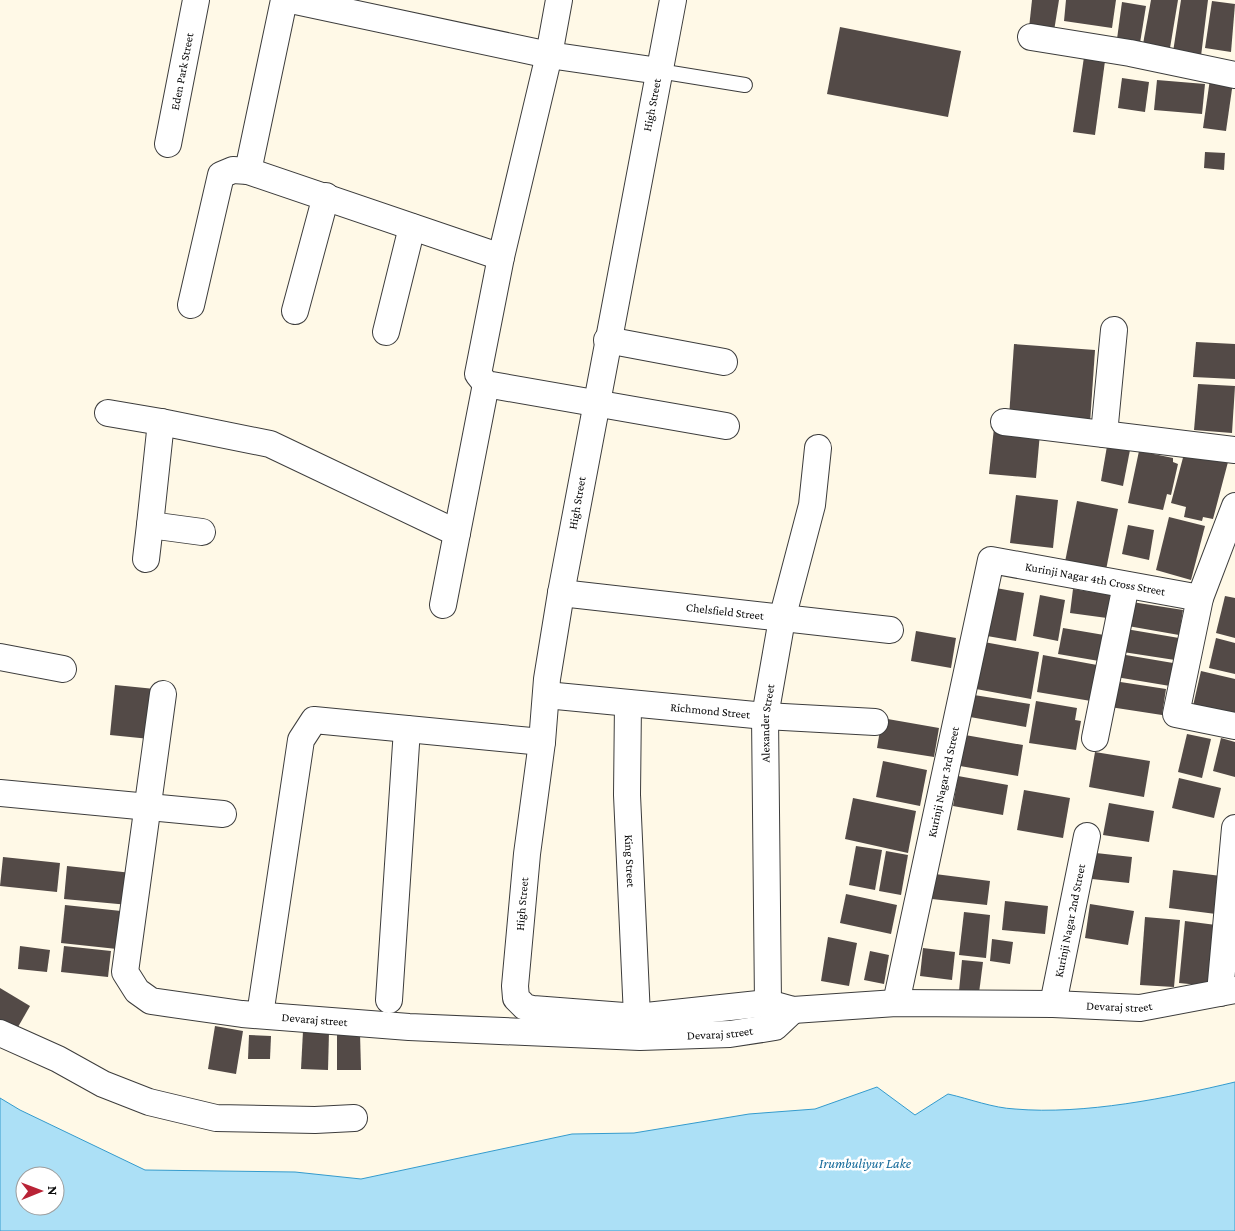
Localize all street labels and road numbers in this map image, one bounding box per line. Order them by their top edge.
street label: Eden Park Street [168,30,197,111]
street label: High Street [640,76,664,133]
street label: High Street [565,474,589,531]
street label: Kurinji Nagar 4th Cross Street [1024,559,1167,599]
street label: Chelsfield Street [685,600,766,623]
street label: Alexander Street [758,682,778,763]
street label: Richmond Street [670,700,752,722]
street label: Kurinji Nagar 3rd Street [925,724,962,839]
street label: King Street [622,834,638,889]
street label: Kurinji Nagar 2nd Street [1052,862,1088,979]
street label: High Street [513,876,531,931]
street label: Devaraj street [1086,999,1155,1015]
street label: Devaraj street [281,1010,349,1029]
street label: Devaraj street [687,1023,755,1042]

